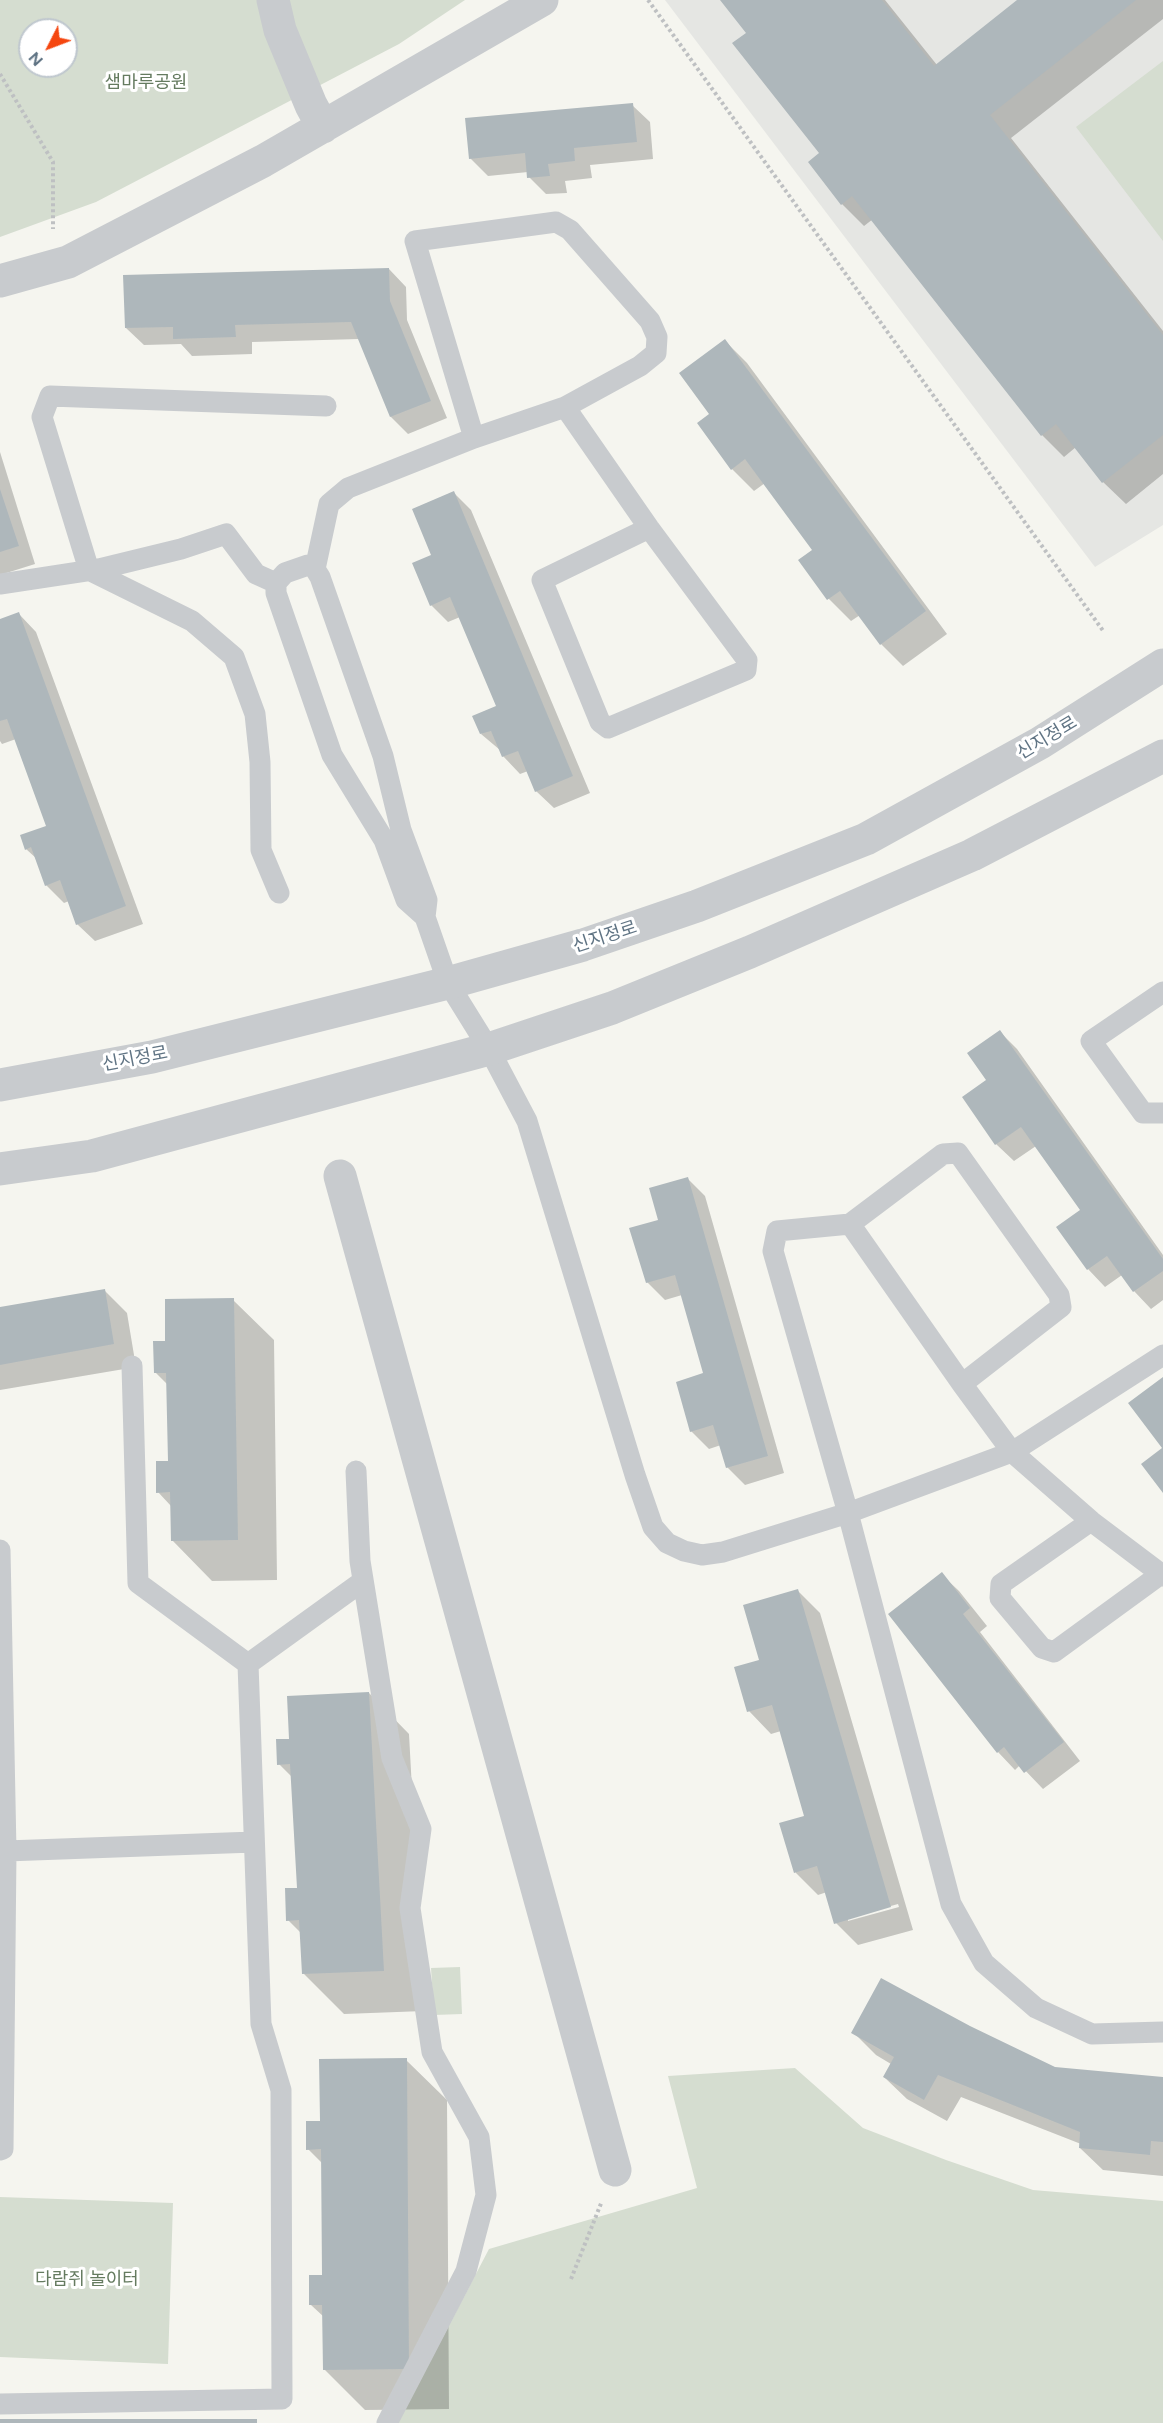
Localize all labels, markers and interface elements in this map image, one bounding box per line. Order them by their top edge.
north arrow [18,18,78,78]
text: N [25,48,47,70]
park label: 샘마루공원 [105,72,187,94]
street label: 신지정로 [1013,712,1081,764]
street label: 신지정로 [570,916,640,958]
street label: 신지정로 [100,1042,170,1076]
park label: 다람쥐 놀이터 [35,2269,139,2291]

